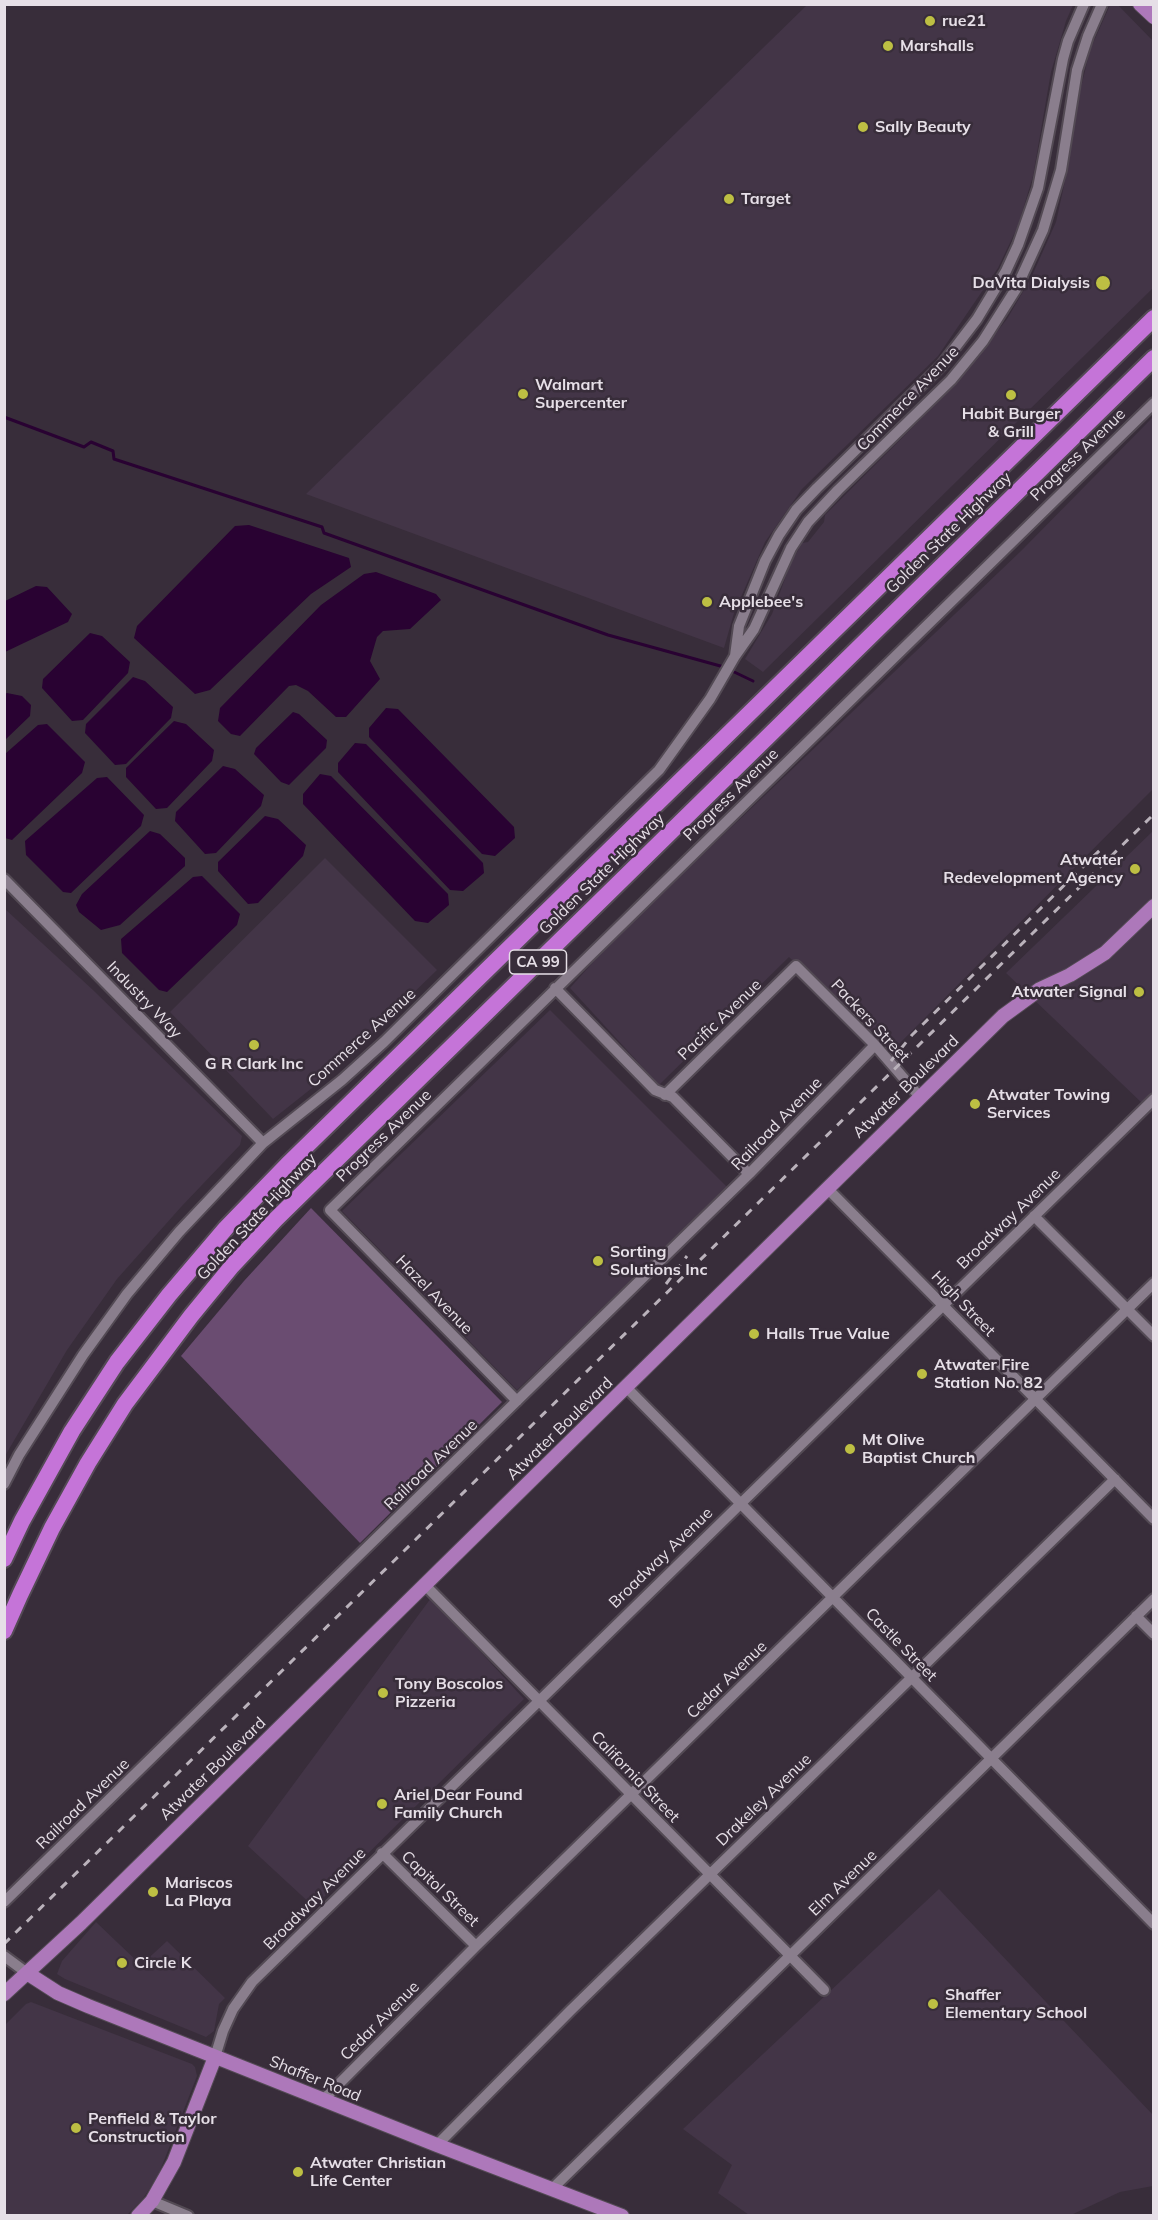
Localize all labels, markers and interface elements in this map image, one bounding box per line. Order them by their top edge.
place label: rue21 [942,11,986,31]
marker: rue21 [923,14,937,28]
place label: Marshalls [900,36,974,56]
marker: Marshalls [881,39,895,53]
place label: Sally Beauty [875,117,971,137]
marker: Sally Beauty [856,120,870,134]
place label: Target [741,189,790,209]
marker: Target [722,192,736,206]
place label: DaVita Dialysis [973,273,1090,293]
marker: DaVita Dialysis [1094,274,1112,292]
street label: Commerce Avenue [853,343,963,455]
place label: Walmart Supercenter [535,375,627,413]
marker: Walmart Supercenter [516,387,530,401]
marker: Habit Burger & Grill [1004,388,1018,402]
place label: Habit Burger & Grill [962,404,1060,442]
street label: Progress Avenue [1026,405,1130,505]
street label: Golden State Highway [882,468,1016,598]
place label: Applebee's [719,592,803,612]
marker: Applebee's [700,595,714,609]
street label: Progress Avenue [679,745,783,845]
street label: Golden State Highway [535,809,669,939]
place label: Atwater Redevelopment Agency [943,850,1123,888]
marker: Atwater Redevelopment Agency [1128,862,1142,876]
road number: CA 99 [510,950,566,974]
street label: Industry Way [102,957,186,1043]
street label: Pacific Avenue [674,975,766,1065]
street label: Packers Street [827,976,913,1066]
place label: Atwater Signal [1012,982,1127,1002]
street label: Commerce Avenue [304,985,420,1091]
marker: Atwater Signal [1132,985,1146,999]
street label: Atwater Boulevard [849,1032,963,1142]
marker: G R Clark Inc [247,1038,261,1052]
place label: G R Clark Inc [205,1054,303,1074]
street label: Railroad Avenue [728,1073,826,1175]
place label: Atwater Towing Services [987,1085,1110,1123]
street label: Progress Avenue [332,1086,436,1186]
marker: Atwater Towing Services [968,1097,982,1111]
street label: Golden State Highway [193,1149,321,1285]
street label: Broadway Avenue [953,1165,1065,1273]
place label: Sorting Solutions Inc [610,1242,708,1280]
street label: Hazel Avenue [392,1251,476,1339]
marker: Sorting Solutions Inc [591,1254,605,1268]
street label: High Street [927,1267,999,1341]
place label: Halls True Value [766,1324,890,1344]
marker: Halls True Value [747,1327,761,1341]
place label: Atwater Fire Station No. 82 [934,1355,1043,1393]
marker: Atwater Fire Station No. 82 [915,1367,929,1381]
street label: Atwater Boulevard [503,1374,617,1484]
street label: Railroad Avenue [380,1416,482,1514]
place label: Mt Olive Baptist Church [862,1430,975,1468]
marker: Mt Olive Baptist Church [843,1442,857,1456]
street label: Broadway Avenue [605,1504,717,1612]
street label: Castle Street [861,1604,941,1686]
street label: Cedar Avenue [683,1637,771,1723]
place label: Tony Boscolos Pizzeria [395,1674,503,1712]
marker: Tony Boscolos Pizzeria [376,1686,390,1700]
street label: Atwater Boulevard [156,1714,270,1824]
street label: California Street [587,1727,683,1827]
street label: Drakeley Avenue [712,1750,816,1850]
street label: Railroad Avenue [32,1755,134,1853]
place label: Ariel Dear Found Family Church [394,1785,523,1823]
marker: Ariel Dear Found Family Church [375,1797,389,1811]
street label: Broadway Avenue [260,1844,370,1954]
street label: Elm Avenue [805,1846,881,1920]
street label: Capitol Street [397,1847,483,1931]
place label: Mariscos La Playa [165,1873,233,1911]
marker: Mariscos La Playa [146,1885,160,1899]
place label: Circle K [134,1953,191,1973]
marker: Circle K [115,1956,129,1970]
street label: Cedar Avenue [336,1977,424,2065]
place label: Shaffer Elementary School [945,1985,1087,2023]
marker: Shaffer Elementary School [926,1997,940,2011]
street label: Shaffer Road [266,2052,364,2106]
place label: Penfield & Taylor Construction [88,2109,216,2147]
marker: Penfield & Taylor Construction [69,2121,83,2135]
place label: Atwater Christian Life Center [310,2153,446,2191]
marker: Atwater Christian Life Center [291,2165,305,2179]

